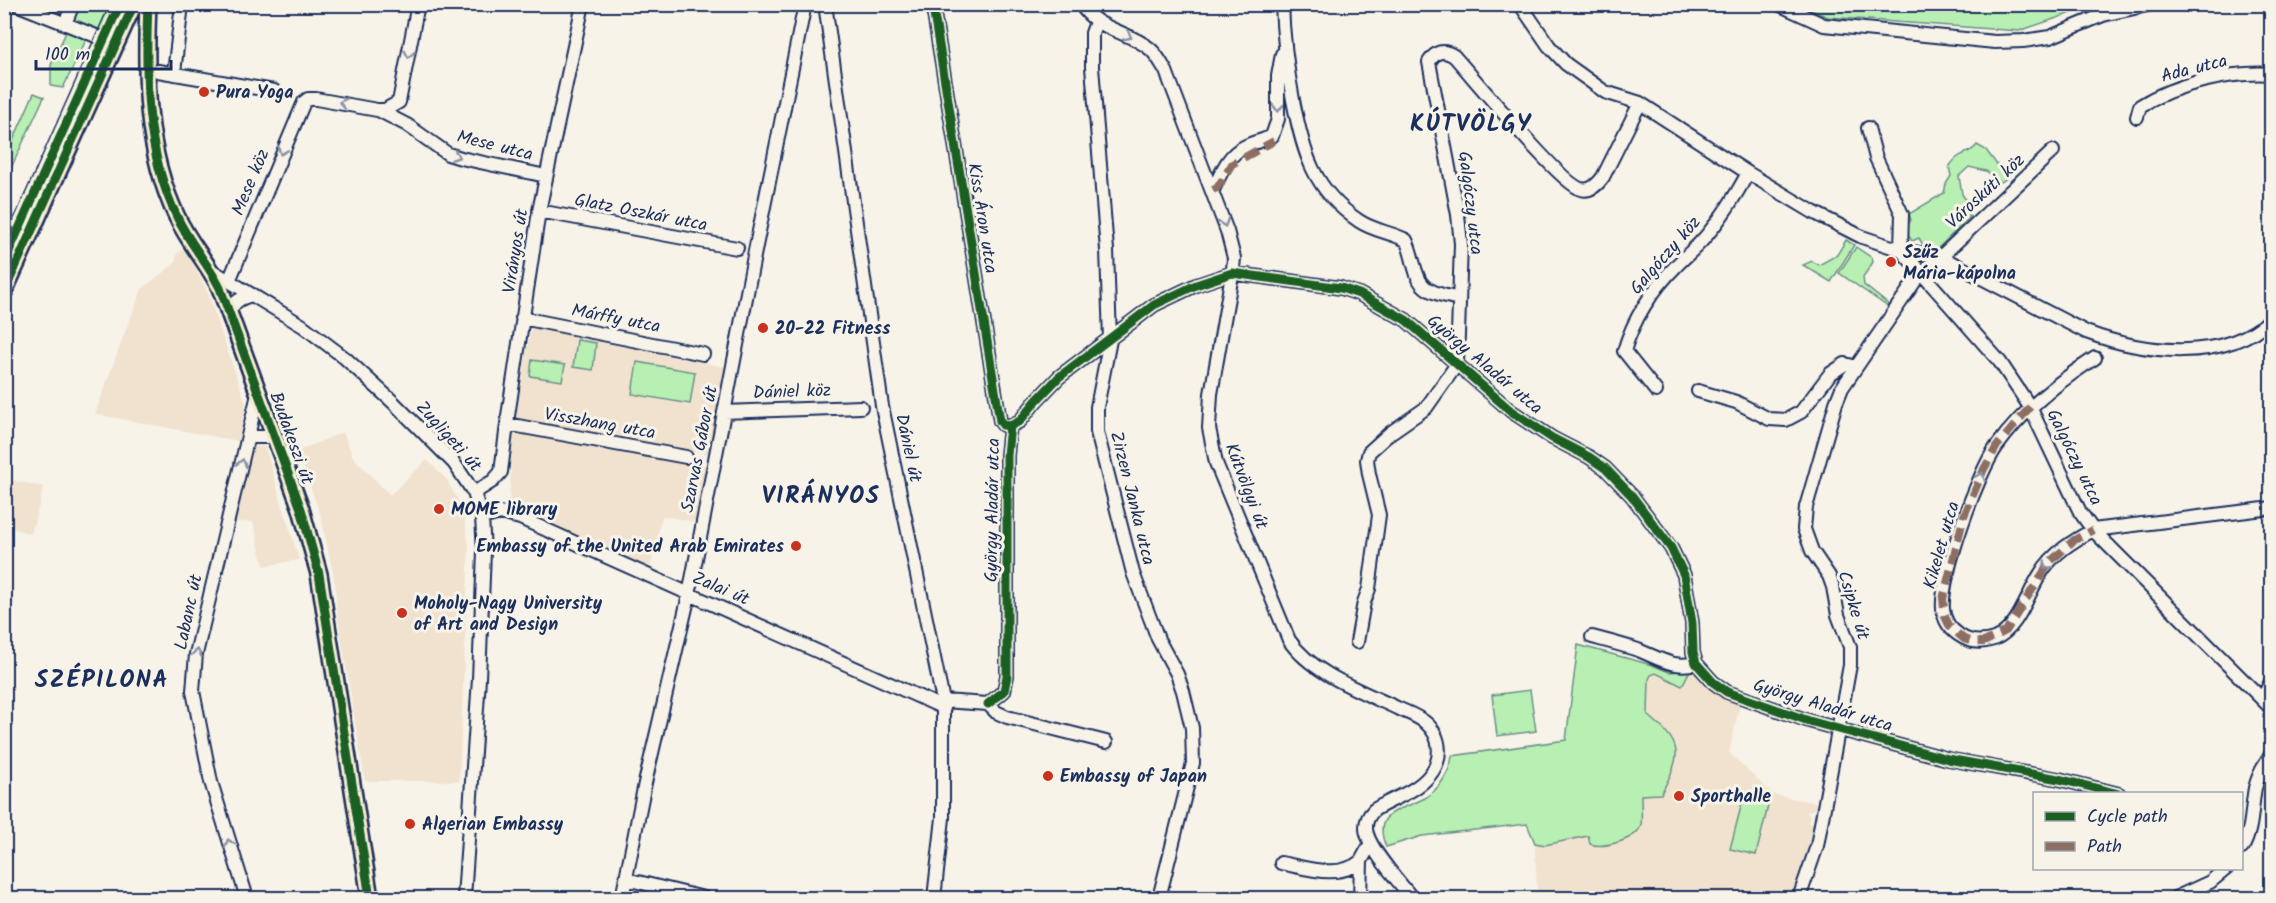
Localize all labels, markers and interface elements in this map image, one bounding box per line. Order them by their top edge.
one-way arrow [1121,29,1132,40]
scale bar [36,33,171,71]
text: 100 m [45,41,90,70]
street label: Ada utca [2158,47,2231,92]
one-way arrow [404,49,416,58]
place label: Pura Yoga [216,79,293,108]
marker: Pura Yoga [197,85,211,99]
one-way arrow [338,98,347,110]
one-way arrow [1272,103,1284,112]
district label: KÚTVÖLGY [1410,105,1532,144]
street label: Mese utca [454,123,536,170]
one-way arrow [277,144,289,155]
street label: Mese köz [224,145,278,220]
street label: Városkúti köz [1940,147,2032,237]
one-way arrow [450,149,461,162]
street label: Galgóczy utca [1449,150,1490,257]
street label: Kiss Áron utca [958,161,1005,276]
street label: Glatz Oszkár utca [572,186,710,241]
street label: Virányos út [496,206,538,295]
street label: Galgóczy köz [1623,210,1709,302]
one-way arrow [1217,217,1229,228]
place label: Szűz Mária-kápolna [1903,239,2016,289]
marker: Szűz Mária-kápolna [1884,255,1898,269]
street label: Márffy utca [569,297,663,342]
street label: György Aladár utca [1419,308,1549,423]
place label: 20-22 Fitness [775,315,891,344]
marker: 20-22 Fitness [756,321,770,335]
street label: Dániel köz [752,377,832,408]
street label: Szarvas Gábor út [674,382,727,515]
street label: Budakeszi út [260,388,321,490]
street label: Zugligeti út [408,395,489,480]
street label: Visszhang utca [542,400,658,449]
street label: Galgóczy utca [2038,404,2110,511]
street label: Dániel út [886,411,929,486]
street label: Zirzen Janka utca [1101,428,1162,568]
street label: György Aladár utca [978,438,1009,582]
street label: Kútvölgyi út [1216,439,1276,535]
one-way arrow [234,458,247,468]
one-way arrow [1974,471,1986,482]
district label: VIRÁNYOS [762,477,880,516]
place label: MOME library [451,496,558,525]
street label: Kikelet utca [1916,498,1969,593]
marker: MOME library [432,502,446,516]
place label: Embassy of the United Arab Emirates [477,533,785,562]
marker: Embassy of the United Arab Emirates [789,539,803,553]
one-way arrow [2043,559,2054,570]
street label: Zalai út [687,564,754,615]
street label: Csipke út [1828,567,1877,644]
street label: Labanc út [167,571,212,653]
place label: Moholy-Nagy University of Art and Design [414,590,603,640]
marker: Moholy-Nagy University of Art and Design [395,606,409,620]
one-way arrow [191,648,203,657]
district label: SZÉPILONA [35,661,169,700]
street label: György Aladár utca [1749,671,1896,741]
place label: Embassy of Japan [1060,763,1207,792]
marker: Embassy of Japan [1041,769,1055,783]
place label: Sporthalle [1691,783,1771,812]
marker: Sporthalle [1672,789,1686,803]
legend [2033,792,2243,870]
text: Cycle path [2087,803,2168,832]
place label: Algerian Embassy [422,811,564,840]
marker: Algerian Embassy [403,817,417,831]
text: Path [2087,833,2122,862]
one-way arrow [224,838,236,849]

